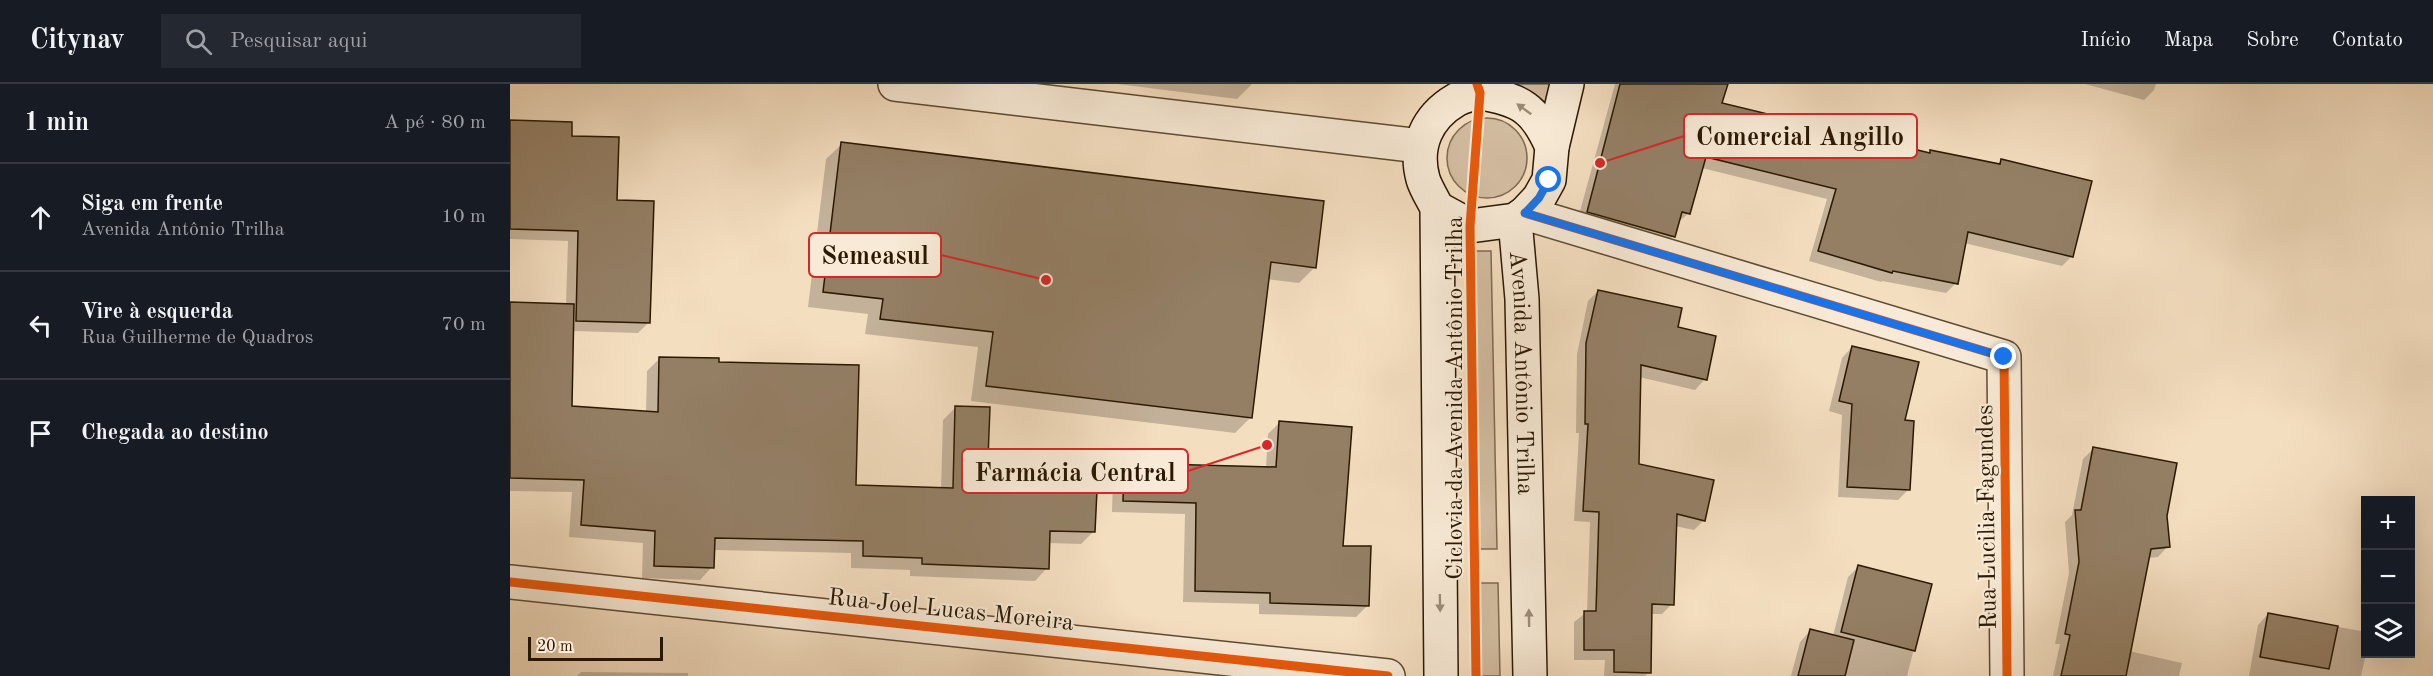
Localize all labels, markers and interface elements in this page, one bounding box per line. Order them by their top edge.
search box [161,14,581,68]
icon: search [182,25,215,58]
text: Citynav [30,27,125,55]
text: Pesquisar aqui [230,30,367,52]
text: Início [2080,30,2131,51]
text: Mapa [2164,30,2213,51]
text: Sobre [2246,30,2299,51]
text: Contato [2332,30,2403,51]
one-way arrow [1517,103,1533,115]
text: 1 min [24,110,89,136]
text: A pé · 80 m [384,113,486,133]
callout: Comercial Angillo [1684,114,1917,158]
text: Comercial Angillo [1696,125,1904,151]
route start [1535,166,1561,192]
text: Siga em frente [81,193,223,215]
icon: ahead [24,201,57,234]
text: 10 m [441,207,486,227]
street label: Ciclovia da Avenida Antônio Trilha [1444,216,1468,580]
text: Avenida Antônio Trilha [81,220,285,240]
callout: Semeasul [809,233,941,277]
text: Semeasul [821,244,929,270]
street label: Avenida Antônio Trilha [1504,250,1536,495]
text: Vire à esquerda [81,301,233,323]
icon: left [24,309,57,342]
text: 70 m [441,315,486,335]
text: Rua Guilherme de Quadros [81,328,313,348]
route end [1990,343,2016,369]
street label: Rua Lucilia Fagundes [1974,404,2002,630]
icon: arrive [24,417,57,450]
text: Chegada ao destino [81,422,269,444]
callout: Farmácia Central [962,449,1188,493]
text: Farmácia Central [974,461,1176,487]
map controls [2361,496,2415,658]
button: + [2361,496,2415,550]
button: − [2361,550,2415,604]
street label: Rua Joel Lucas Moreira [827,586,1075,636]
one-way arrow [1435,593,1445,612]
button: layers [2361,604,2415,658]
one-way arrow [1524,608,1533,627]
scale bar [528,634,663,662]
text: 20 m [537,639,573,655]

